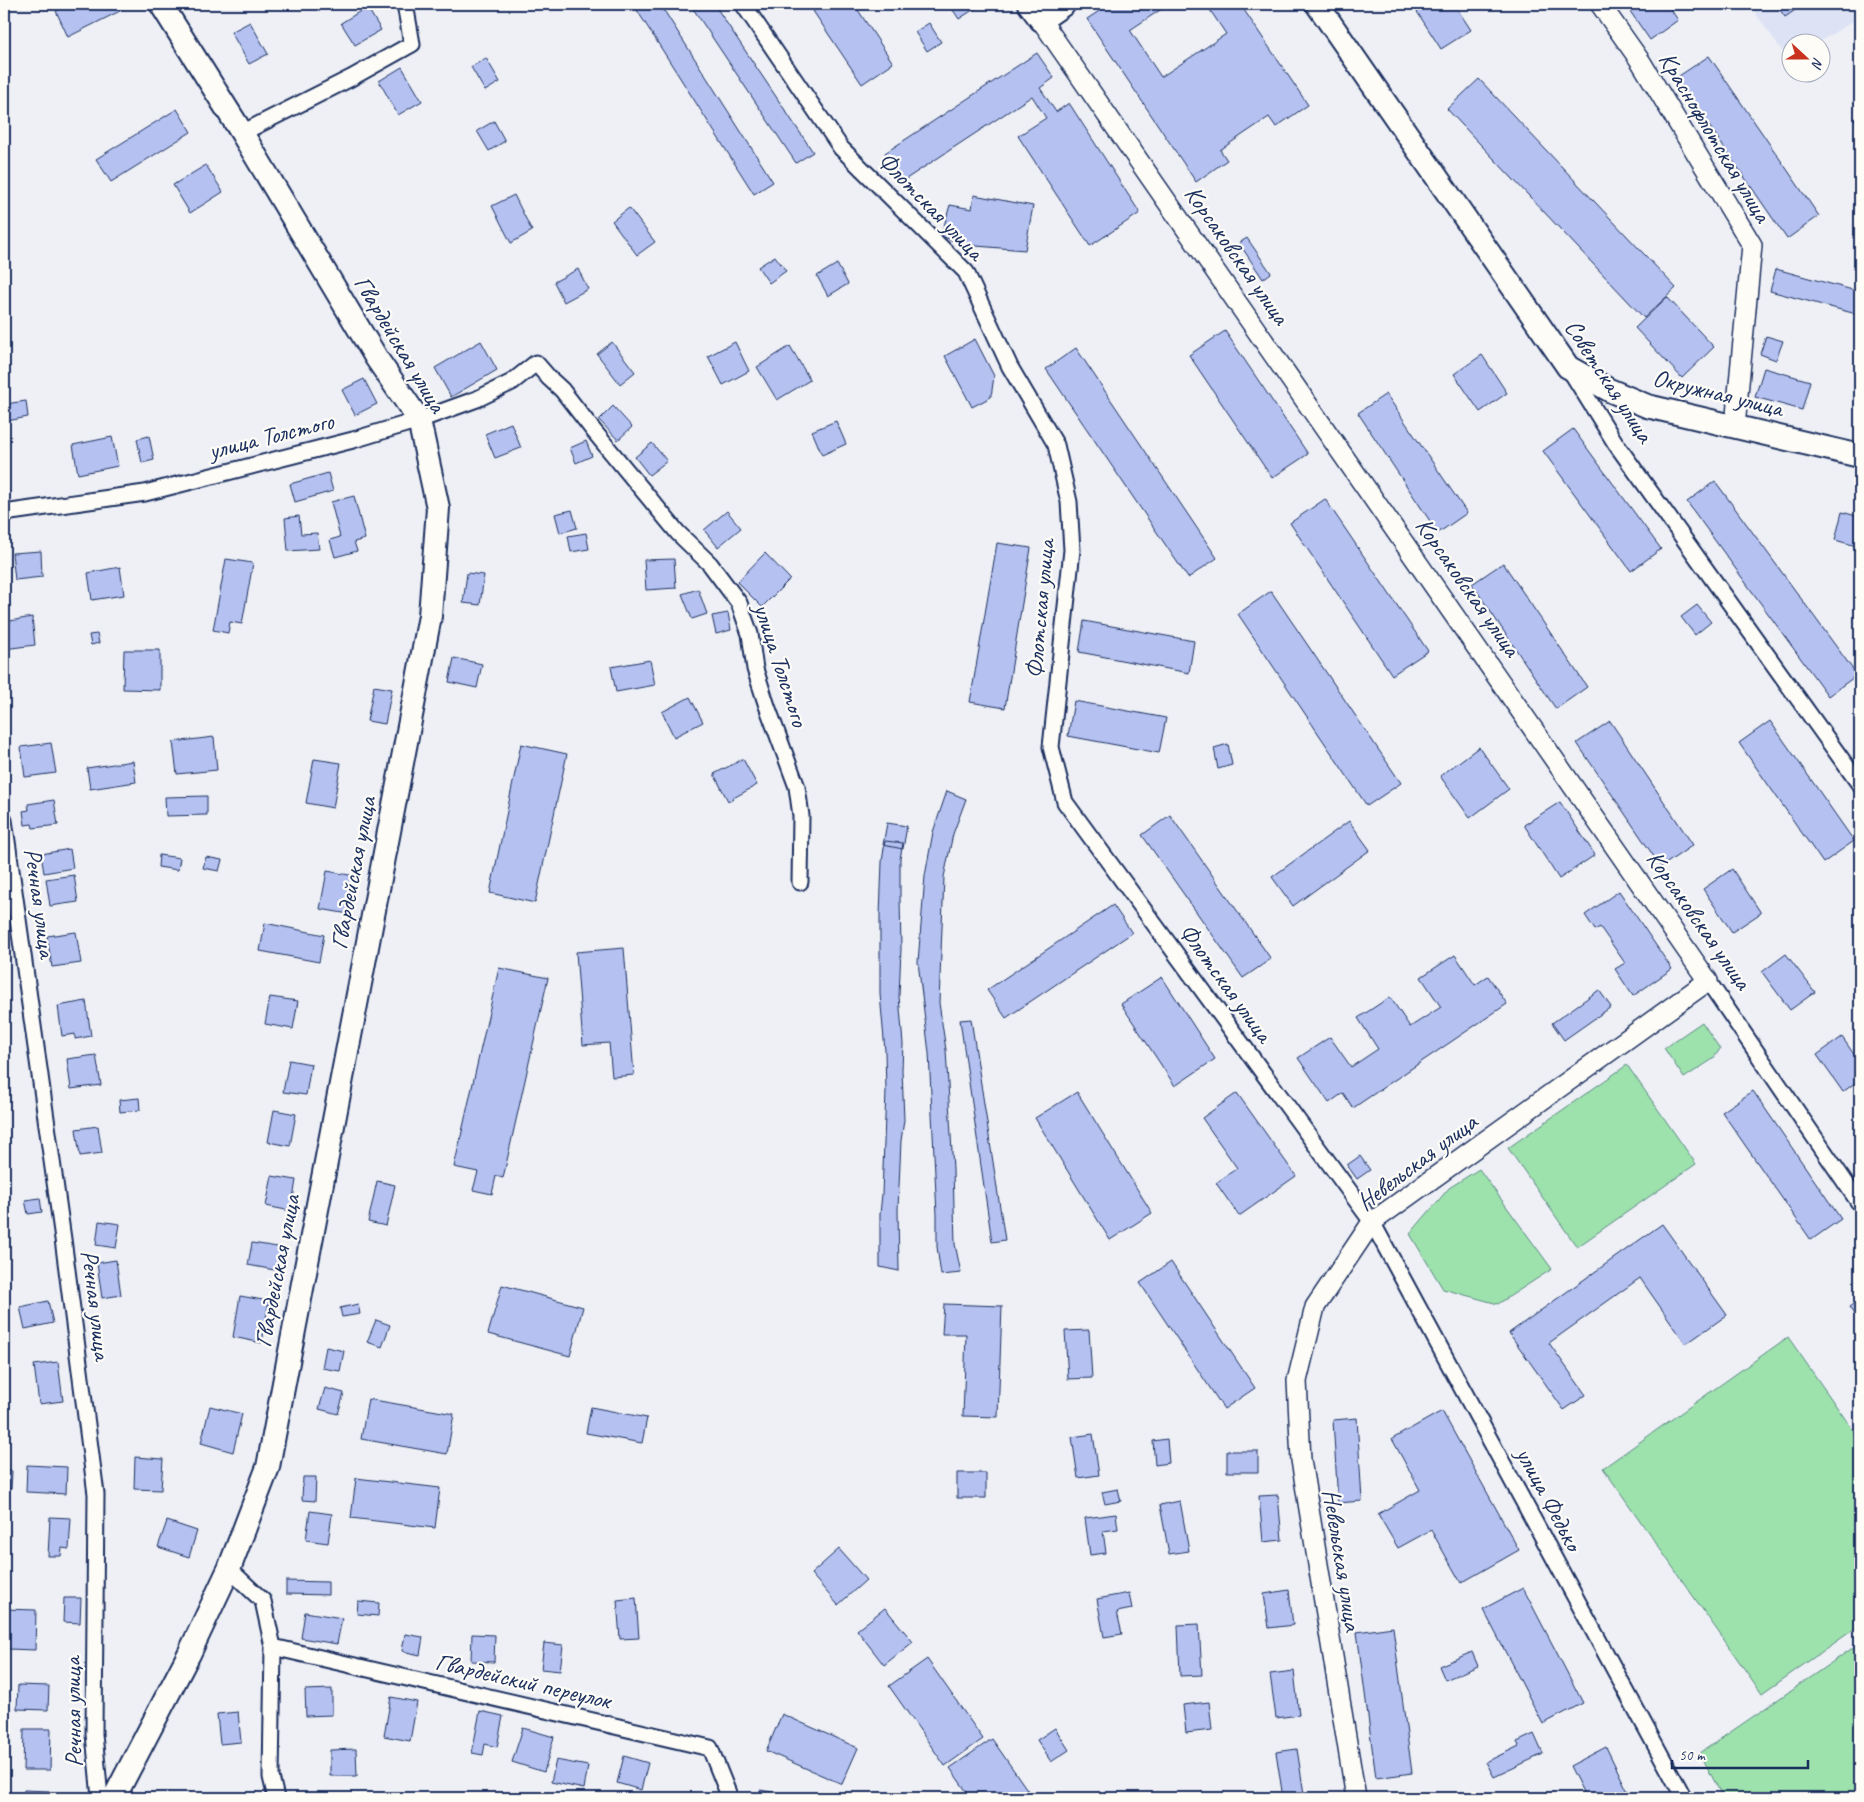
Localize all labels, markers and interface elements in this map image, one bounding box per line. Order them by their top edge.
north arrow [1782,32,1832,82]
street label: Краснофлотская улица [1651,46,1780,230]
text: N [1807,55,1827,72]
street label: Флотская улица [871,145,993,269]
street label: Корсаковская улица [1177,179,1298,332]
street label: Гвардейская улица [347,270,454,420]
street label: Советская улица [1557,313,1662,451]
street label: Окружная улица [1650,361,1789,425]
street label: улица Толстого [203,405,338,467]
street label: Корсаковская улица [1408,511,1529,664]
street label: Флотская улица [1018,535,1062,680]
street label: улица Толстого [745,598,816,732]
street label: Гвардейская улица [323,792,384,952]
street label: Корсаковская улица [1639,844,1760,997]
street label: Речная улица [16,846,64,962]
street label: Флотская улица [1172,917,1282,1051]
street label: Невельская улица [1350,1105,1485,1218]
street label: Гвардейская улица [247,1190,308,1350]
street label: Речная улица [73,1248,119,1364]
street label: улица Федько [1507,1440,1591,1559]
street label: Невельская улица [1315,1487,1369,1635]
street label: Гвардейский переулок [432,1645,616,1717]
street label: Речная улица [56,1654,90,1767]
scale bar [1672,1737,1808,1769]
text: 50 m [1679,1746,1706,1765]

